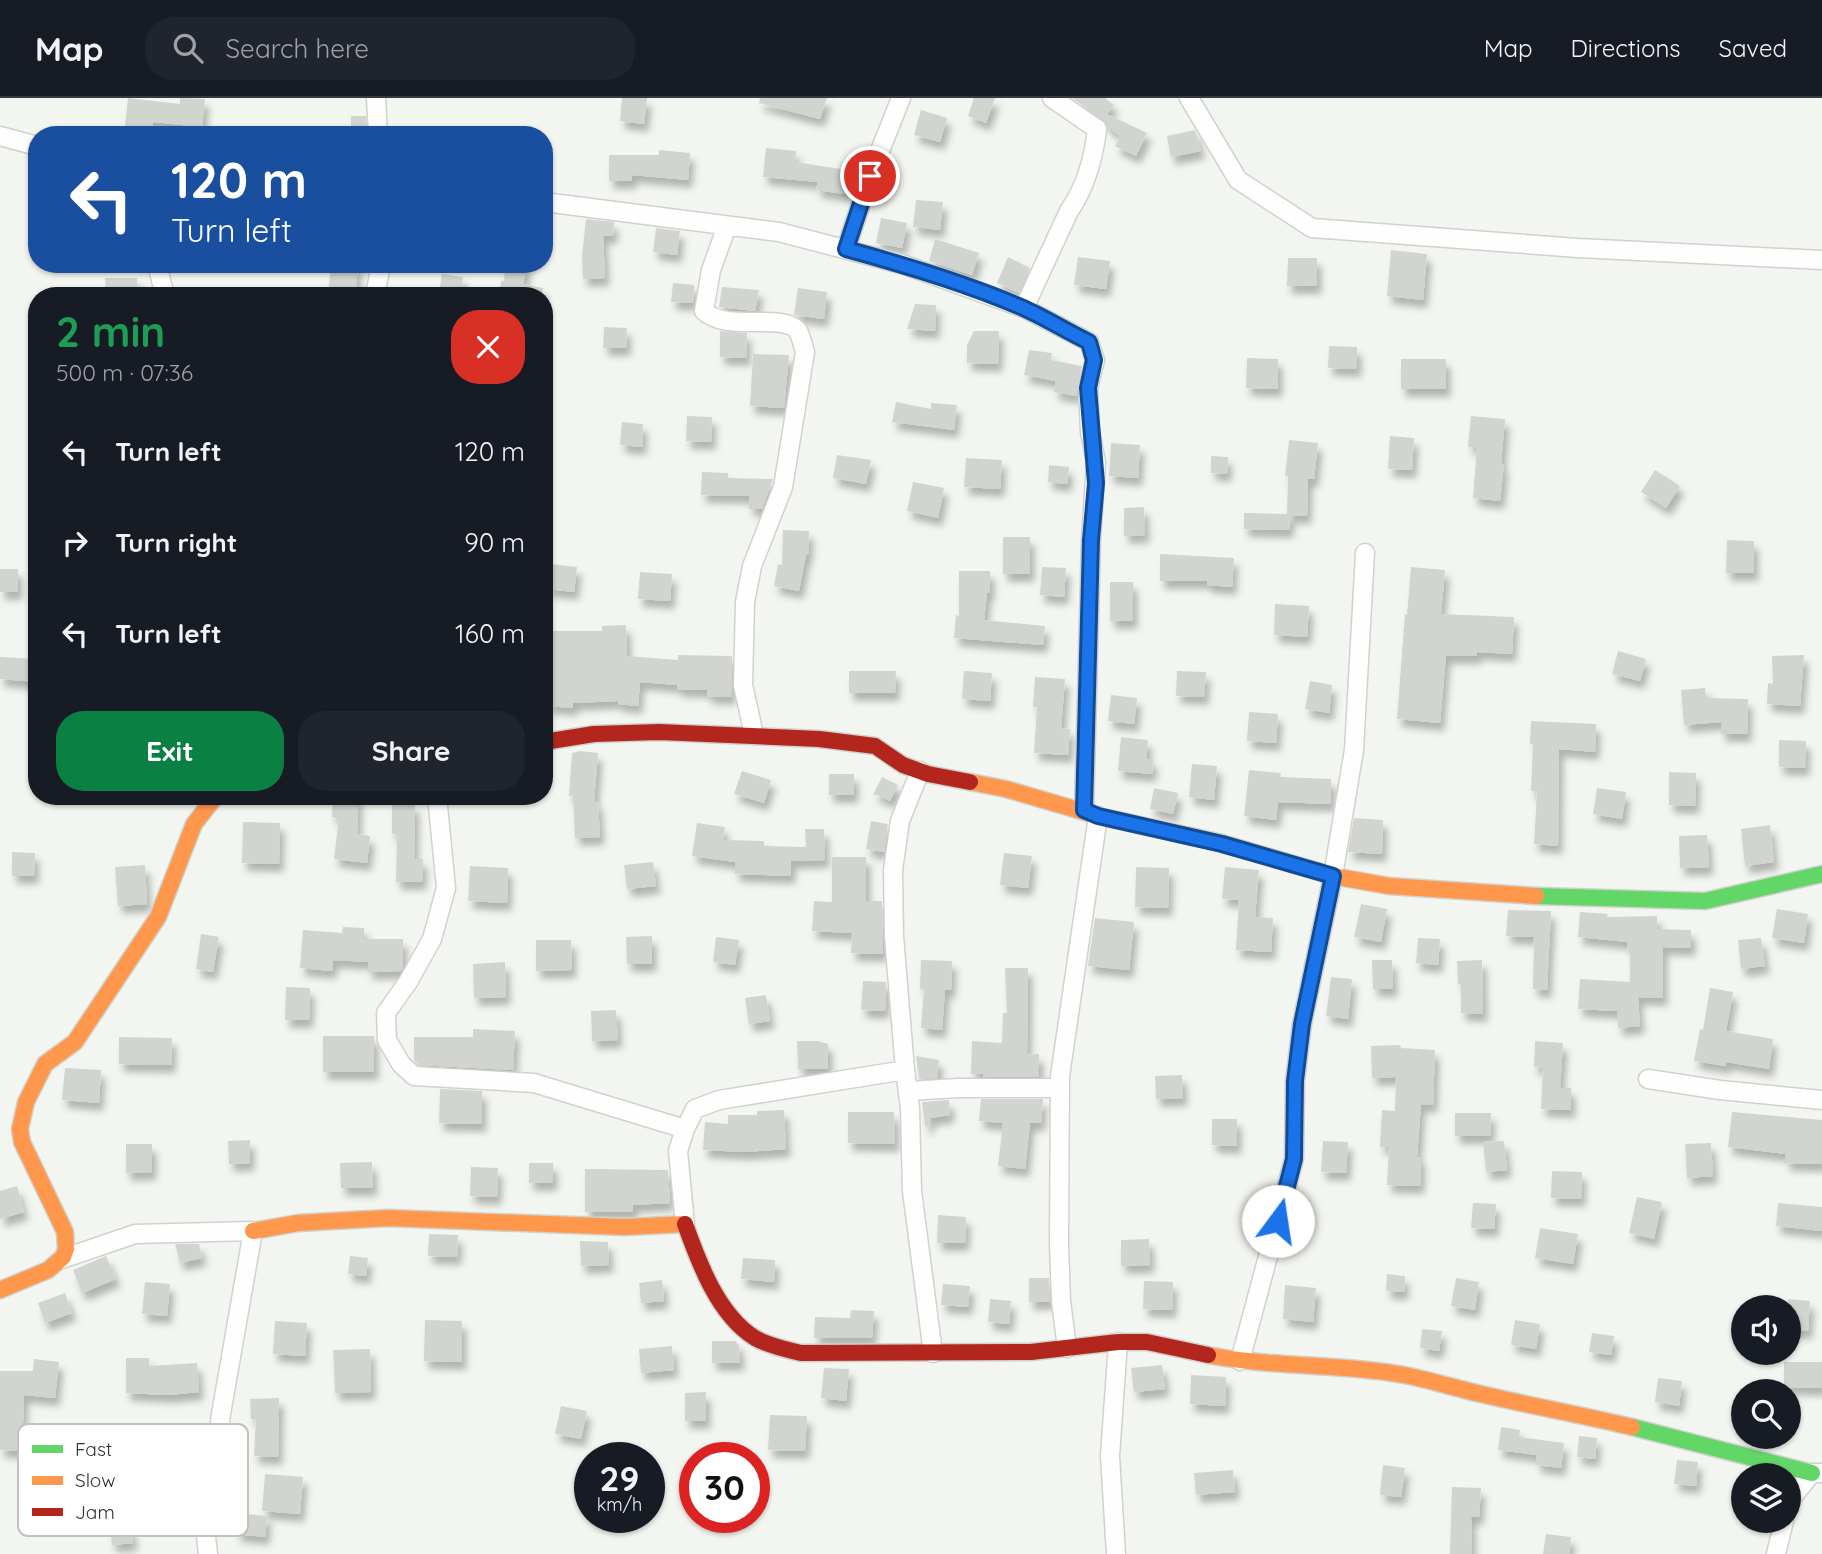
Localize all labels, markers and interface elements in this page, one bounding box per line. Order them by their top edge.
search box [145,17,635,80]
text: Map [35,28,103,69]
icon: search [169,29,207,67]
text: Search here [225,32,369,65]
text: Map [1484,33,1533,63]
text: Directions [1571,33,1681,63]
text: Saved [1719,33,1787,63]
pin [840,146,900,206]
text: 120 m [171,149,307,210]
icon: left [56,154,147,245]
icon: arrive [851,157,889,195]
text: Turn left [171,210,292,250]
text: 2 min [56,305,165,358]
button: close [451,310,525,384]
text: 500 m · 07:36 [56,358,193,387]
icon: left [56,433,94,471]
text: Turn left [115,435,222,468]
text: 120 m [455,435,525,468]
icon: right [56,524,94,562]
text: Turn right [115,526,237,559]
text: 90 m [464,526,525,559]
icon: left [56,615,94,653]
text: Turn left [115,617,222,650]
text: 160 m [455,617,525,650]
button: Exit [56,711,284,791]
button: Share [298,711,525,791]
position arrow [1241,1184,1315,1258]
map controls [1731,1295,1801,1533]
button: sound [1731,1295,1801,1365]
button: search [1731,1379,1801,1449]
legend [18,1424,248,1536]
text: Fast [75,1437,112,1461]
speed limit sign: 30 [679,1442,770,1533]
text: 29 [600,1456,639,1500]
button: layers [1731,1463,1801,1533]
text: Slow [75,1468,116,1492]
text: km/h [597,1493,642,1516]
text: Jam [75,1500,115,1524]

